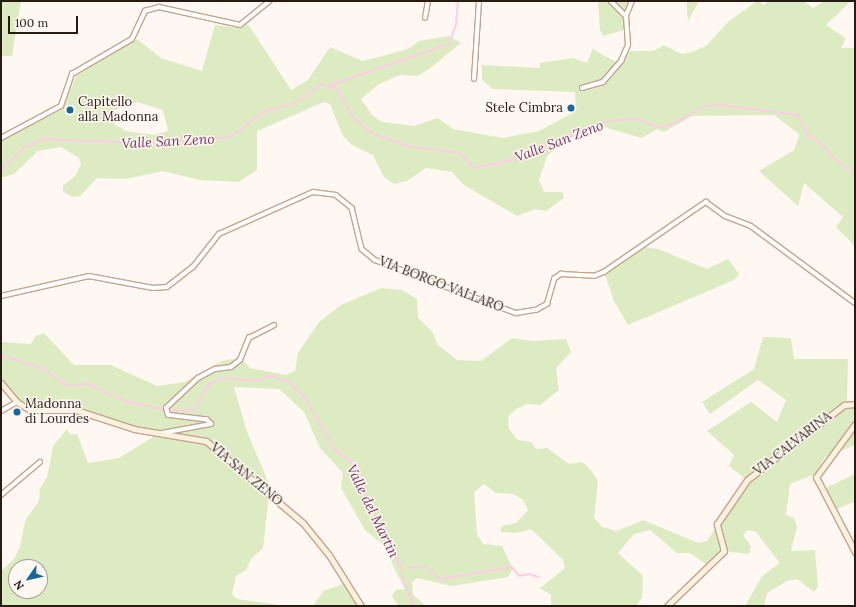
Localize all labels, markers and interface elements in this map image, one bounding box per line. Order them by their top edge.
scale bar [10,8,80,34]
text: 100 m [15,15,48,30]
place label: Capitello alla Madonna [78,95,158,126]
place label: Stele Cimbra [485,100,563,116]
marker: Stele Cimbra [566,103,576,113]
marker: Capitello alla Madonna [65,105,75,115]
water label: Valle San Zeno [512,116,606,166]
water label: Valle San Zeno [121,130,215,152]
street label: VIA BORGO VALLARO [376,254,506,316]
place label: Madonna di Lourdes [25,397,89,428]
marker: Madonna di Lourdes [12,407,22,417]
street label: VIA CALVARINA [751,409,835,479]
street label: VIA SAN ZENO [207,440,285,510]
water label: Valle del Martin [343,462,403,560]
north arrow [8,559,48,599]
text: N [11,578,27,593]

